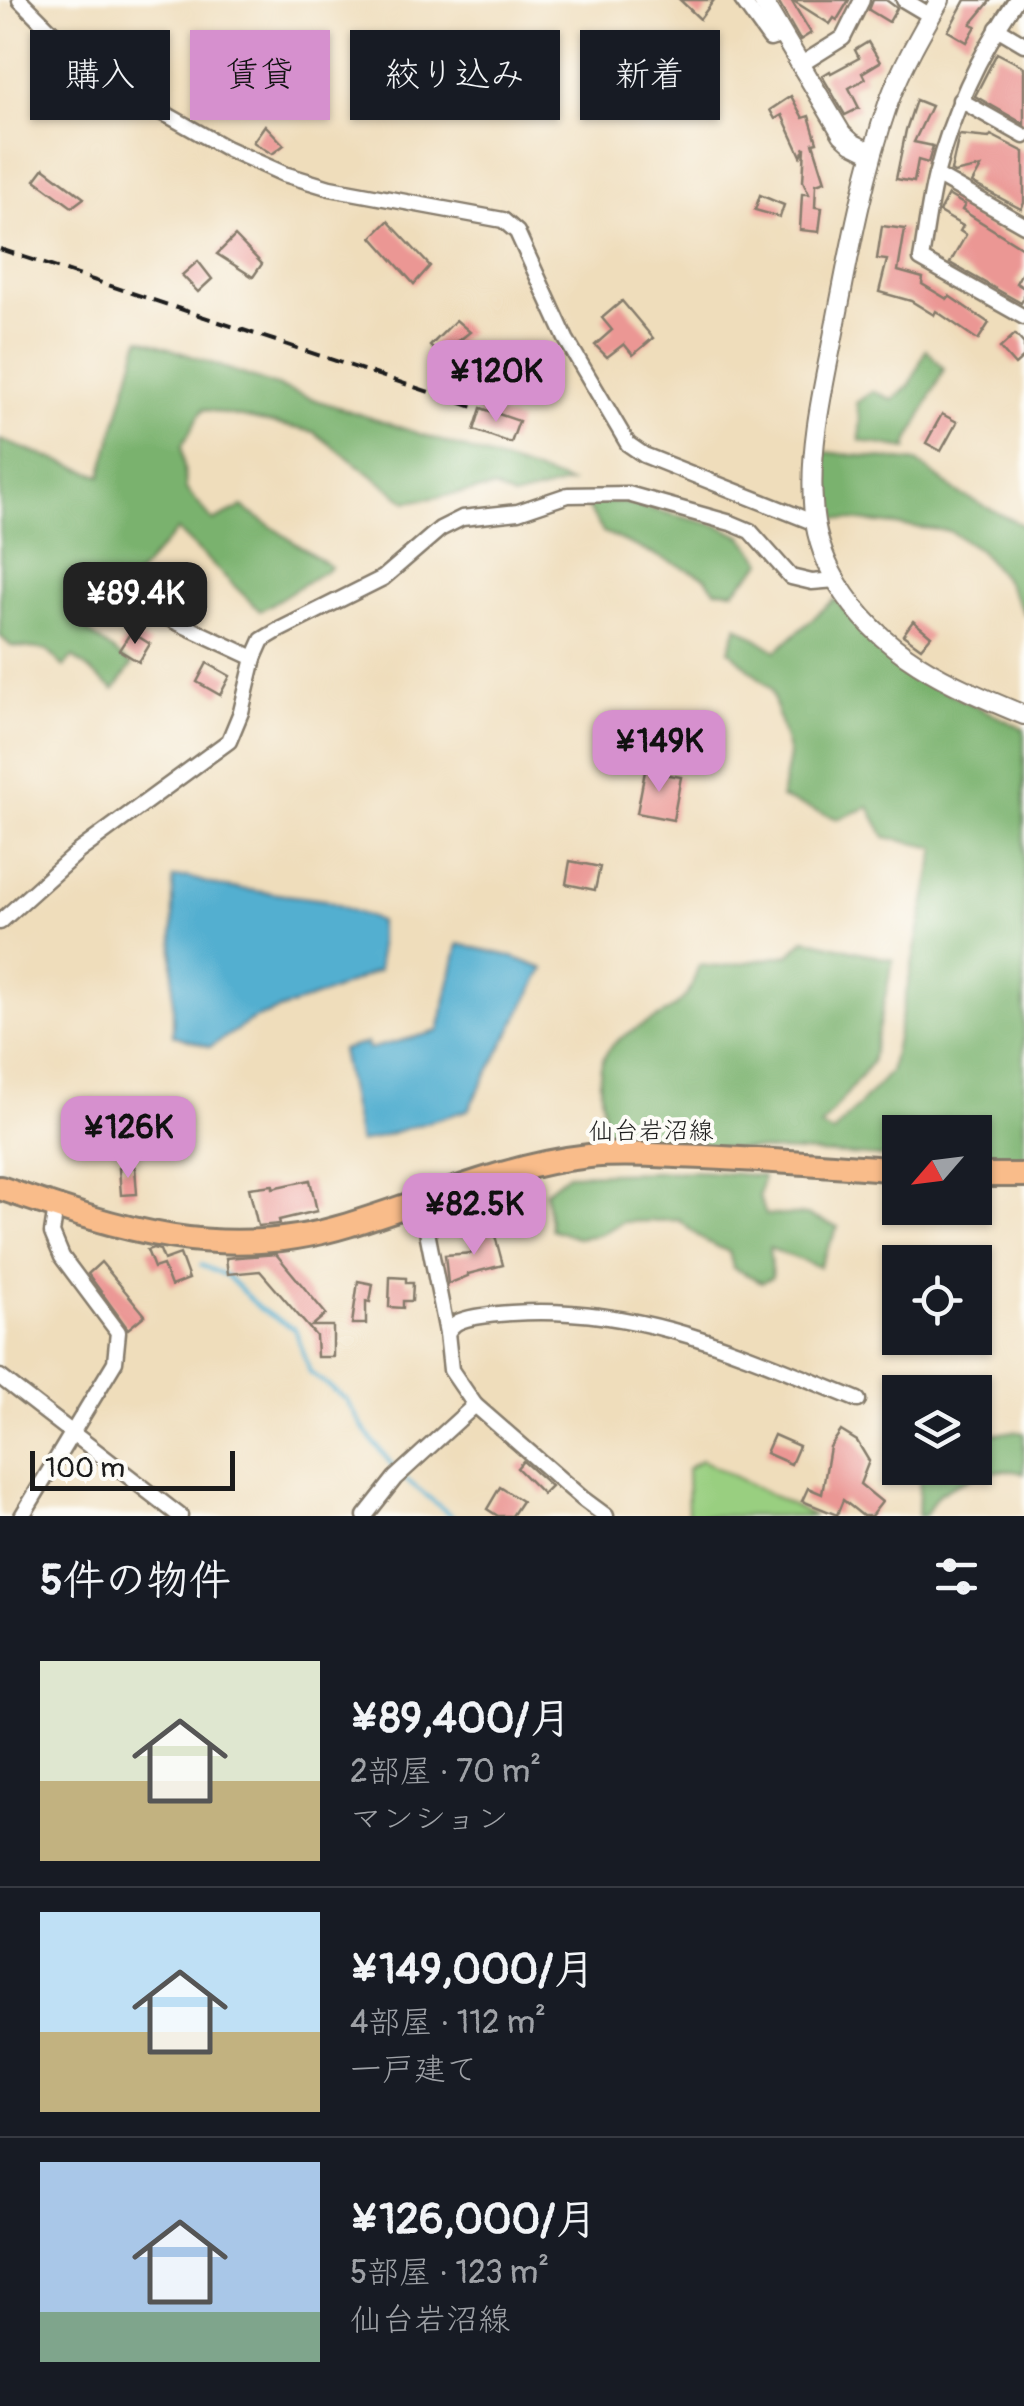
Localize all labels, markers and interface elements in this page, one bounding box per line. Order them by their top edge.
chip: 購入 [30,30,170,120]
chip: 賃貸 [190,30,330,120]
chip: 絞り込み [350,30,560,120]
chip: 新着 [580,30,720,120]
pin: ¥120K [426,340,566,425]
text: ¥120K [449,352,543,392]
pin: ¥89.4K [54,562,216,647]
text: ¥89.4K [85,574,185,614]
pin: ¥149K [589,710,729,795]
text: ¥149K [614,722,704,762]
pin: ¥126K [58,1096,198,1181]
text: ¥126K [83,1108,173,1148]
north arrow [882,1115,992,1225]
map controls [882,1115,992,1485]
street label: 仙台岩沼線 [588,1116,714,1147]
pin: ¥82.5K [393,1173,555,1258]
text: ¥82.5K [424,1185,524,1225]
button: locate [882,1245,992,1355]
button: layers [882,1375,992,1485]
scale bar [30,1446,235,1490]
text: 100 m [45,1451,125,1486]
icon: filters [929,1549,984,1604]
text: 5件の物件 [40,1555,231,1607]
text: ¥89,400/月 [350,1693,571,1745]
icon: home [120,1701,240,1821]
text: 2部屋 · 70 m² [350,1752,541,1792]
text: マンション [350,1799,509,1839]
text: ¥149,000/月 [350,1944,595,1996]
icon: home [120,1952,240,2072]
text: 4部屋 · 112 m² [350,2003,546,2043]
text: 一戸建て [350,2050,478,2090]
text: ¥126,000/月 [350,2194,597,2246]
icon: home [120,2202,240,2322]
text: 5部屋 · 123 m² [350,2253,549,2293]
text: 仙台岩沼線 [350,2300,510,2340]

